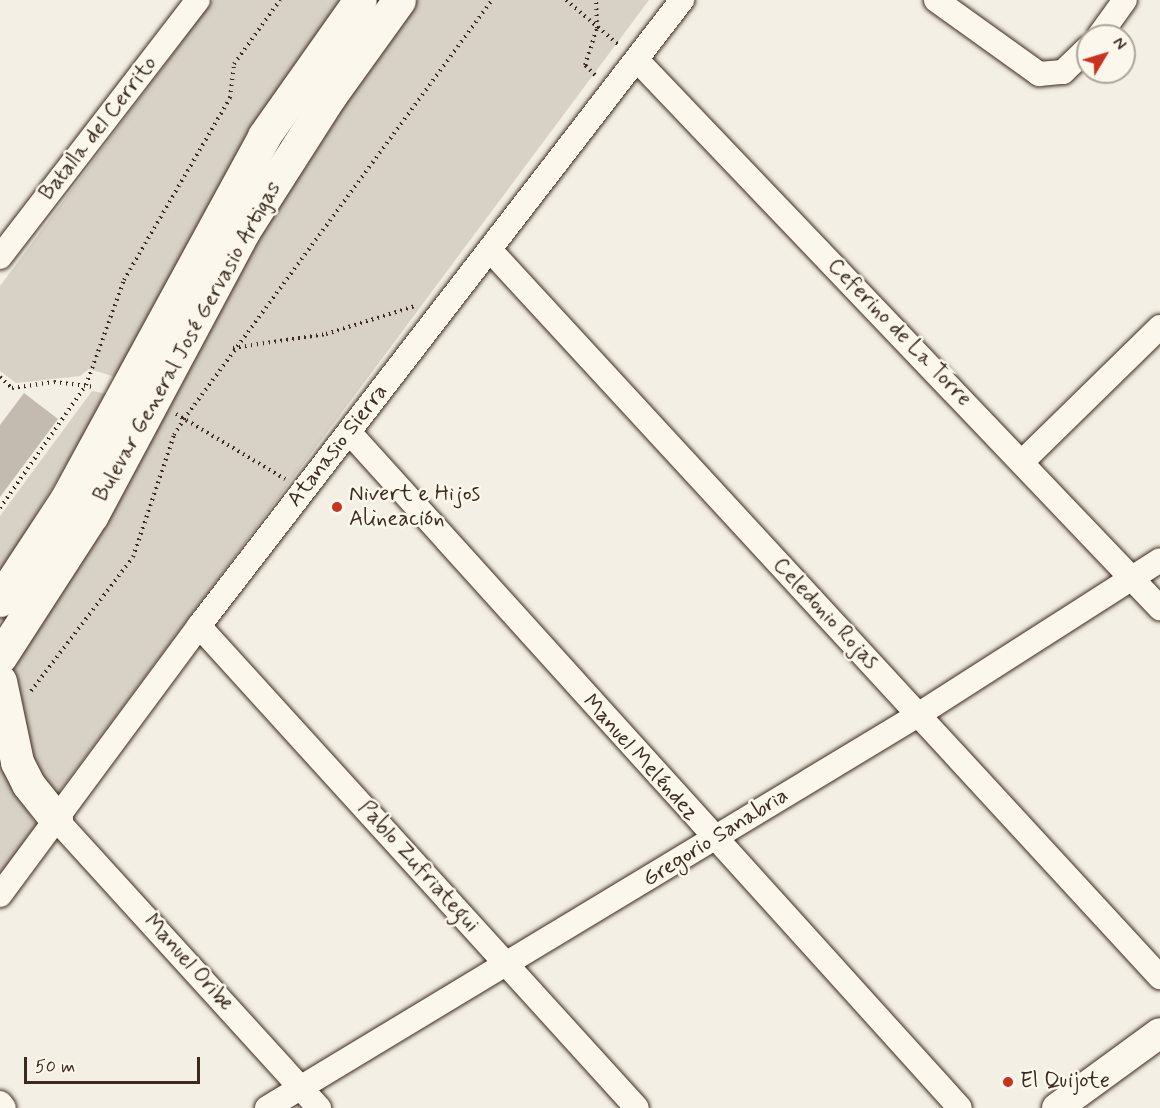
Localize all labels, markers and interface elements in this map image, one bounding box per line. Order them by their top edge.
north arrow [1076,24,1136,84]
text: N [1107,33,1131,55]
street label: Batalla del Cerrito [35,52,163,206]
street label: Bulevar General José Gervasio Artigas [89,178,287,506]
street label: Ceferino de La Torre [822,254,976,412]
street label: Atanasio Sierra [281,379,395,513]
place label: Nivert e Hijos Alineación [349,481,481,532]
marker: Nivert e Hijos Alineación [330,500,344,514]
street label: Celedonio Rojas [766,552,884,676]
street label: Manuel Meléndez [576,689,704,827]
street label: Gregorio Sanabria [639,783,793,893]
street label: Pablo Zufriategui [352,796,484,938]
street label: Manuel Oribe [138,909,238,1017]
scale bar [27,1045,202,1083]
text: 50 m [35,1055,75,1079]
place label: El Quijote [1020,1069,1113,1095]
marker: El Quijote [1001,1075,1015,1089]

